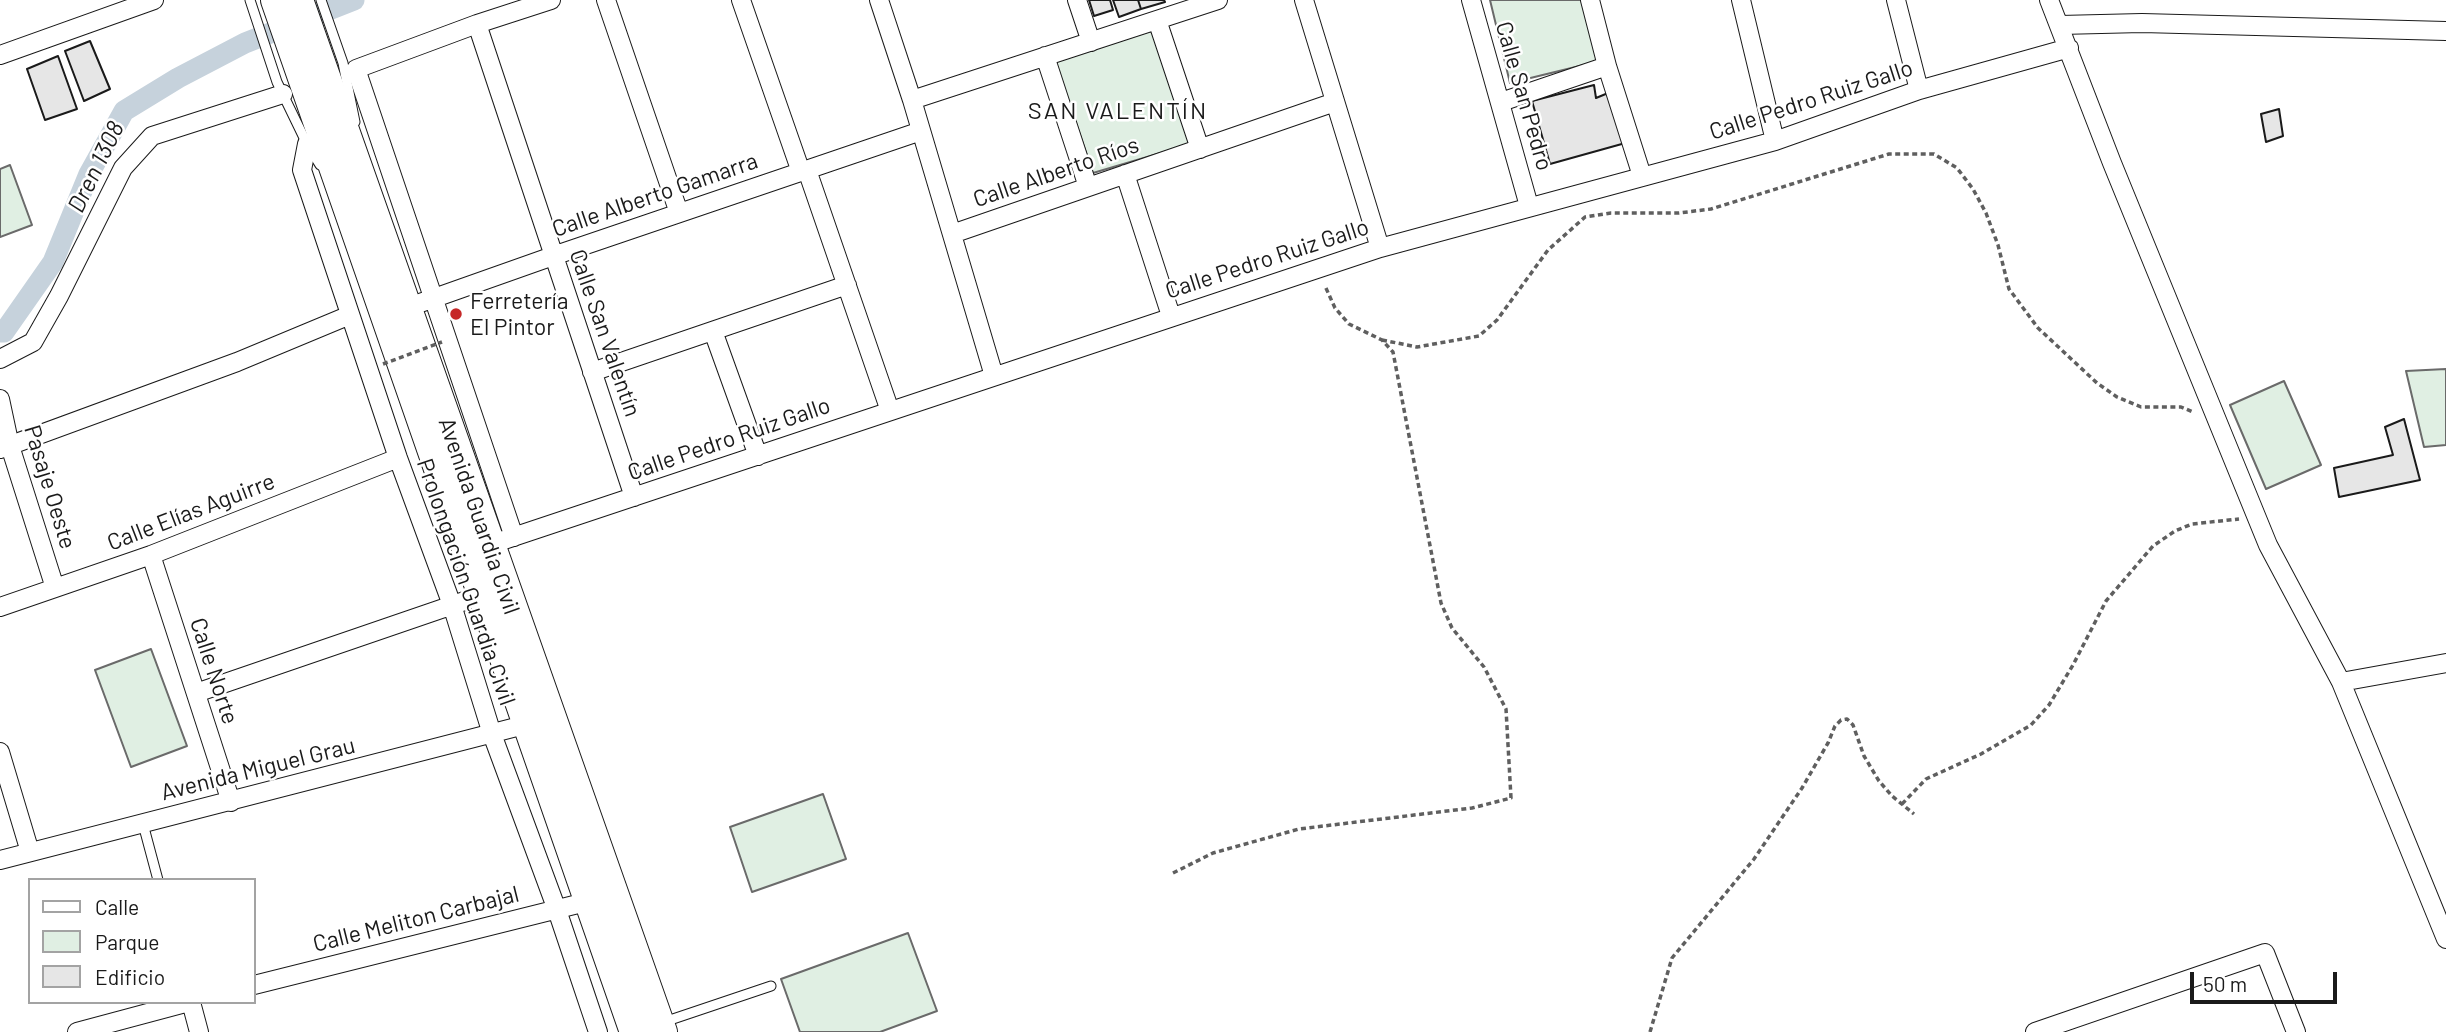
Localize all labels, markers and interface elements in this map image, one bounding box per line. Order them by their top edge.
street label: Calle San Pedro [1490,18,1558,174]
street label: Calle Pedro Ruiz Gallo [1706,54,1916,146]
district label: SAN VALENTÍN [1029,97,1207,125]
water label: Dren 1308 [62,117,130,217]
street label: Calle Alberto Ríos [970,131,1142,213]
street label: Calle Alberto Gamarra [549,147,761,243]
street label: Calle Pedro Ruiz Gallo [1162,213,1372,305]
street label: Calle San Valentín [563,246,647,420]
place label: Ferretería El Pintor [470,287,568,341]
marker: Ferretería El Pintor [448,306,464,322]
street label: Calle Pedro Ruiz Gallo [624,391,834,487]
street label: Avenida Guardia Civil [432,414,526,618]
street label: Pasaje Oeste [18,422,82,552]
street label: Prolongación Guardia Civil [411,455,521,709]
street label: Calle Elías Aguirre [103,467,279,557]
street label: Calle Norte [184,614,244,728]
street label: Avenida Miguel Grau [158,732,358,806]
legend [28,878,256,1004]
street label: Calle Meliton Carbajal [310,880,522,958]
text: Calle [95,894,139,919]
text: Parque [95,929,160,954]
scale bar [2194,958,2341,1002]
text: Edificio [95,964,165,989]
text: 50 m [2203,971,2247,996]

